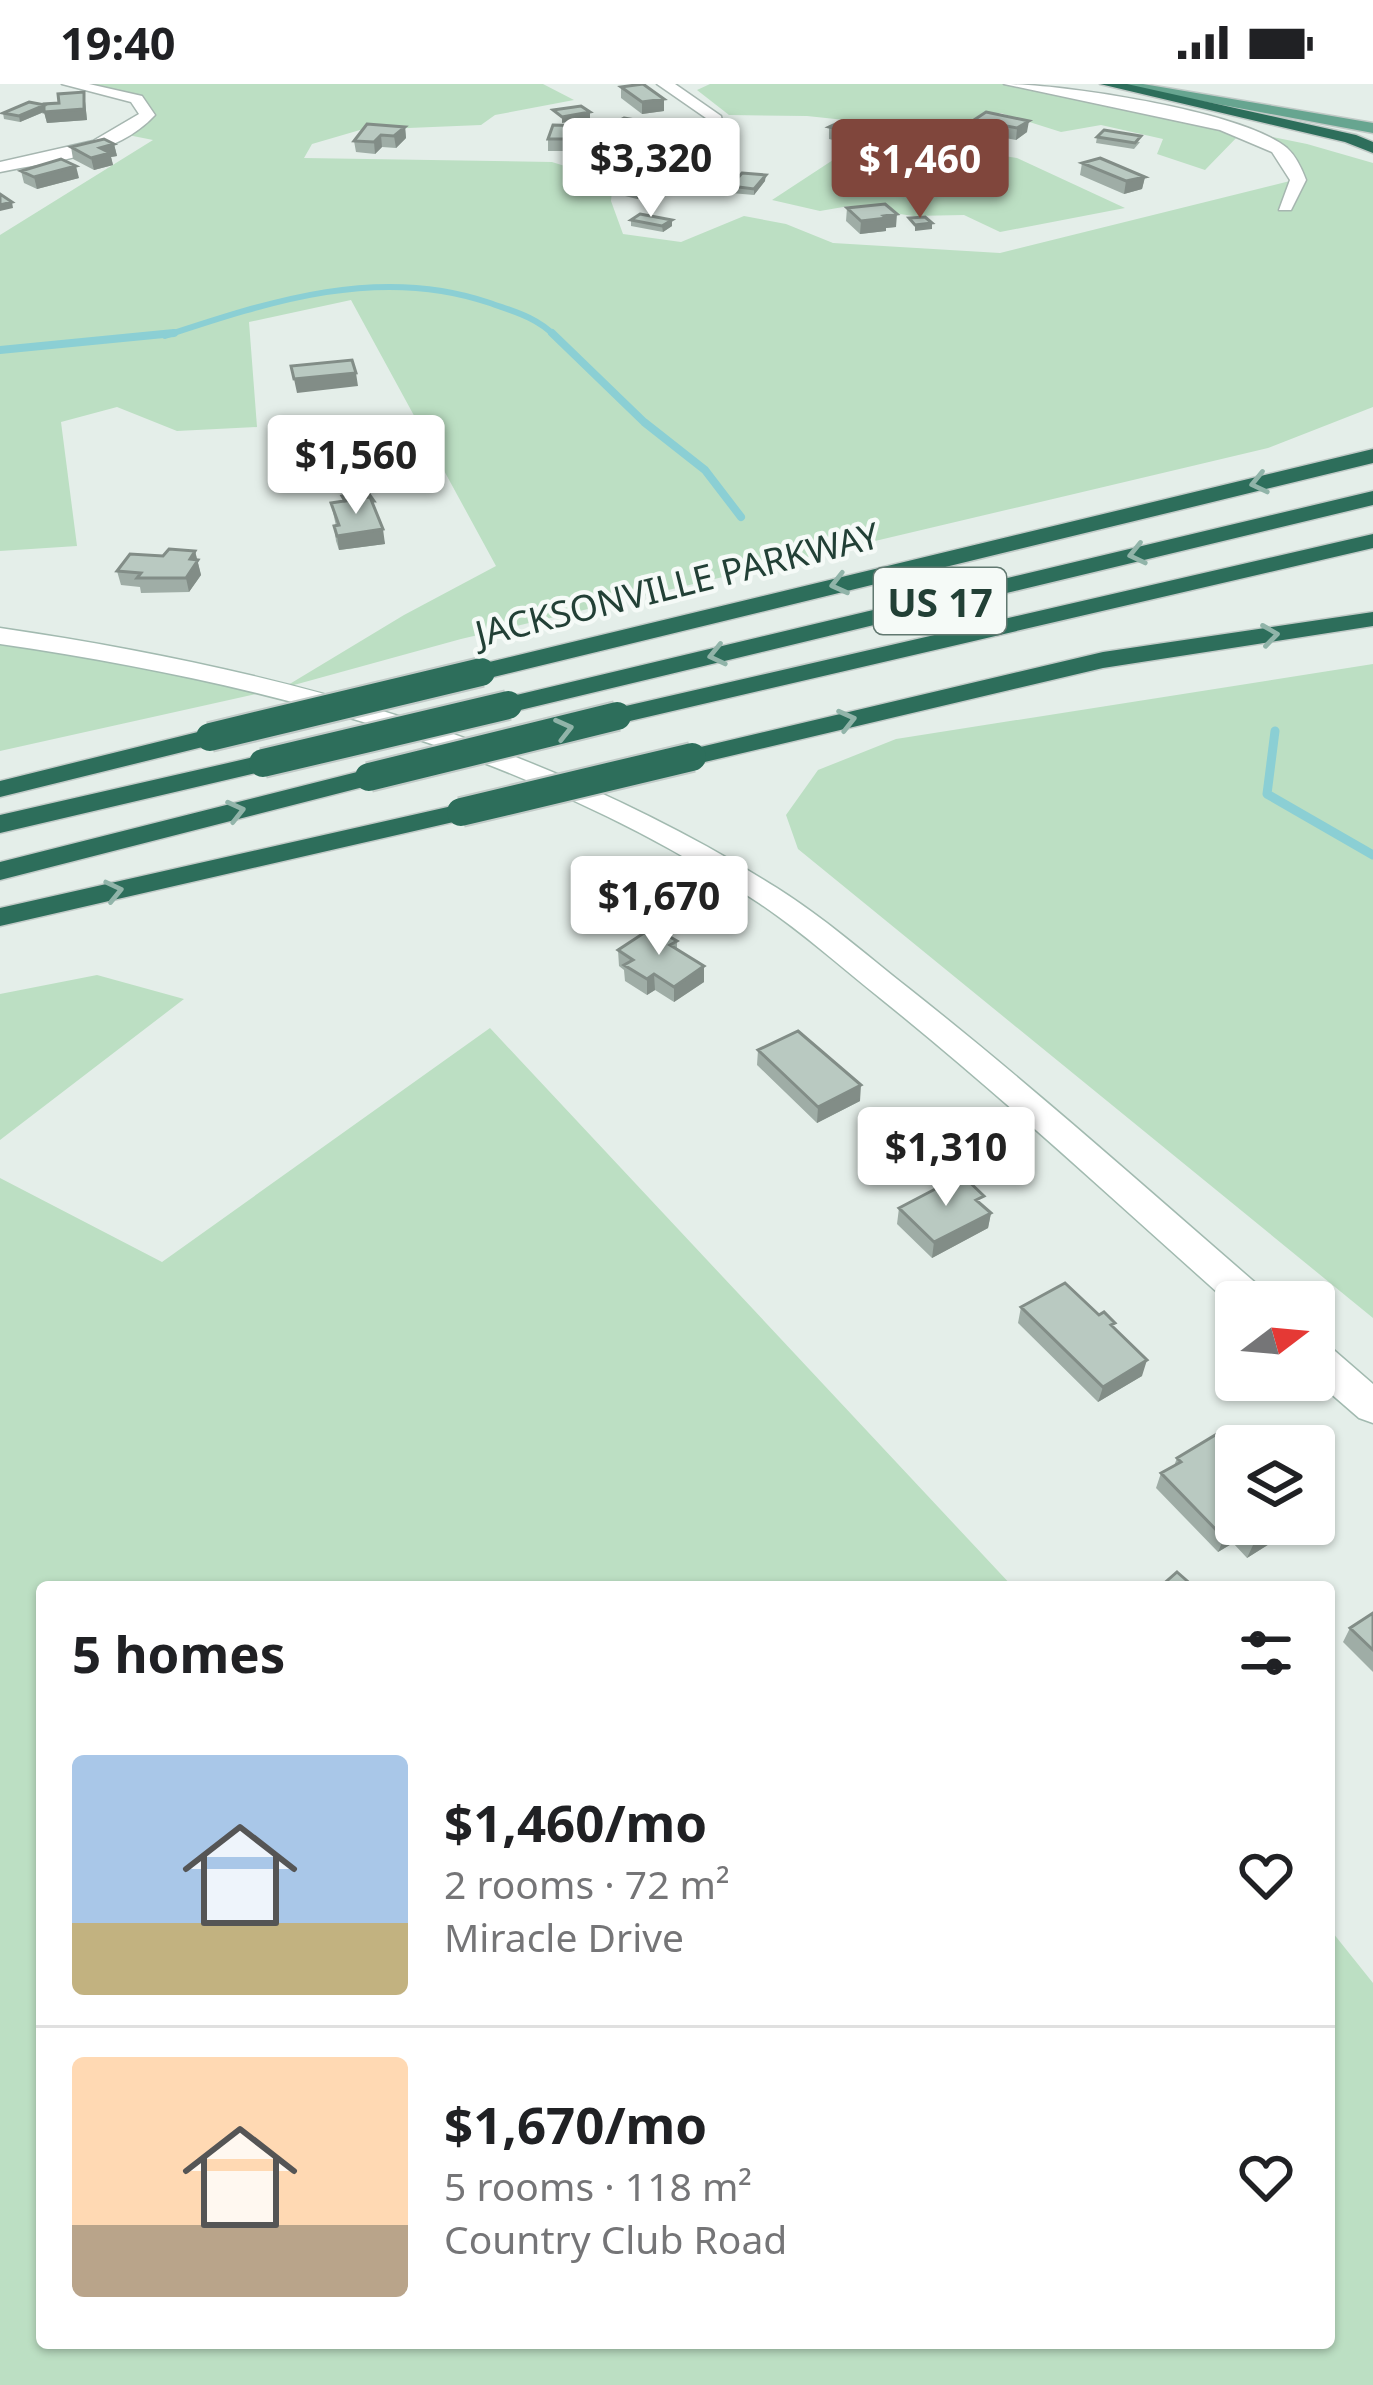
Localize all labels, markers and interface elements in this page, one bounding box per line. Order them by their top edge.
text: 19:40 [60,12,176,73]
pin: $3,320 [553,118,749,220]
pin: $1,460 [822,119,1018,221]
text: $3,320 [590,130,712,183]
text: $1,460 [859,131,981,184]
pin: $1,560 [258,415,454,517]
text: $1,560 [295,427,417,480]
one-way arrow [1250,470,1270,495]
street label: JACKSONVILLE PARKWAY [467,510,884,659]
one-way arrow [1127,541,1147,566]
road number: US 17 [874,568,1006,634]
one-way arrow [830,570,850,595]
one-way arrow [1260,623,1280,649]
one-way arrow [707,641,727,666]
one-way arrow [836,708,856,733]
one-way arrow [553,718,574,743]
one-way arrow [225,800,245,825]
pin: $1,670 [561,856,757,958]
text: $1,670 [598,868,720,921]
one-way arrow [104,880,124,905]
pin: $1,310 [848,1107,1044,1209]
text: $1,310 [885,1119,1007,1172]
north arrow [1215,1281,1335,1401]
map controls [1215,1281,1335,1545]
button: layers [1215,1425,1335,1545]
text: 5 homes [72,1618,285,1688]
icon: filters [1233,1620,1299,1686]
text: $1,460/mo [444,1787,707,1857]
icon: home [168,1803,312,1947]
icon: heart [1233,1842,1299,1908]
text: 2 rooms · 72 m² [444,1857,730,1910]
text: Miracle Drive [444,1910,684,1963]
text: $1,670/mo [444,2089,707,2159]
icon: home [168,2105,312,2249]
icon: heart [1233,2144,1299,2210]
text: 5 rooms · 118 m² [444,2159,752,2212]
text: Country Club Road [444,2212,787,2265]

